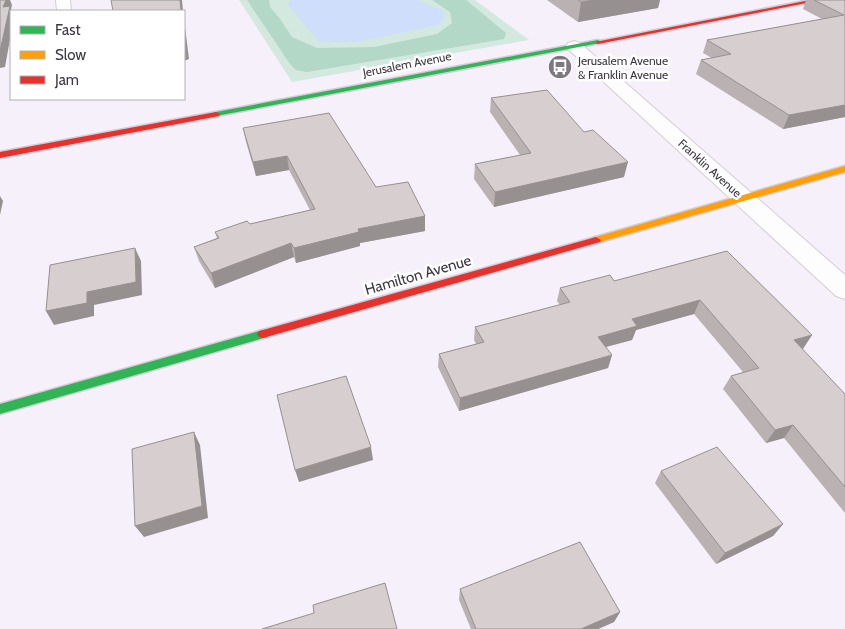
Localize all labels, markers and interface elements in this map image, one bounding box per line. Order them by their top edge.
legend [10,10,185,100]
text: Fast [55,21,80,39]
text: Slow [55,46,86,64]
street label: Jerusalem Avenue [360,48,453,80]
place label: Jerusalem Avenue & Franklin Avenue [577,53,668,82]
bus stop icon: Jerusalem Avenue & Franklin Avenue [547,54,573,80]
text: Jam [54,71,79,89]
street label: Franklin Avenue [675,136,745,200]
street label: Hamilton Avenue [363,251,474,299]

